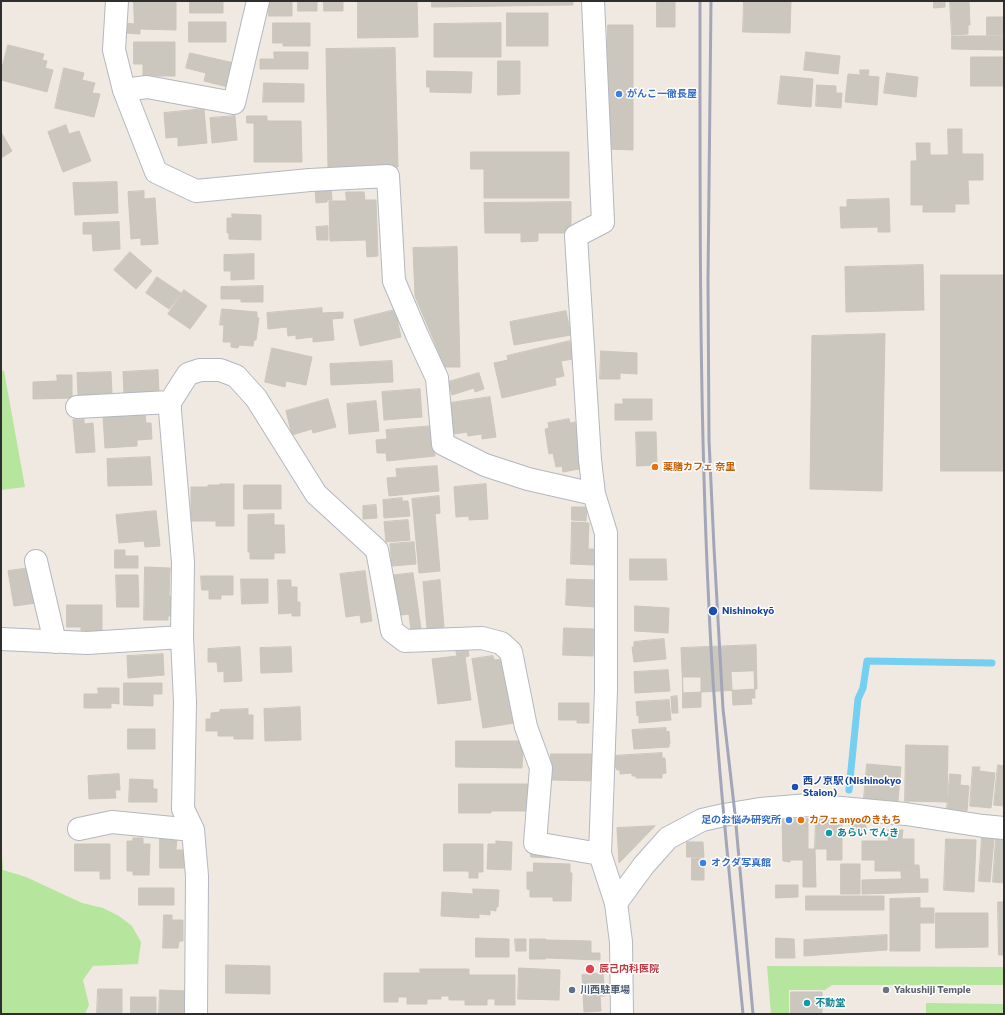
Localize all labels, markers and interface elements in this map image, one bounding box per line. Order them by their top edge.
place label: がんこ一徹長屋 [627,88,697,100]
marker: がんこ一徹長屋 [614,89,624,99]
place label: 薬膳カフェ 奈里 [663,461,735,473]
marker: 薬膳カフェ 奈里 [650,462,660,472]
marker: Nishinokyō [707,605,719,617]
place label: Nishinokyō [722,605,774,617]
place label: 西ノ京駅 (Nishinokyo Staion) [803,775,901,798]
marker: 西ノ京駅 (Nishinokyo Staion) [790,782,800,792]
place label: 足のお悩み研究所 [701,814,781,826]
place label: カフェanyoのきもち [809,814,901,826]
marker: 足のお悩み研究所 [784,815,794,825]
marker: カフェanyoのきもち [796,815,806,825]
place label: あらい でんき [837,827,899,839]
marker: あらい でんき [824,828,834,838]
place label: オクダ写真館 [711,857,771,869]
marker: オクダ写真館 [698,858,708,868]
marker: 辰己内科医院 [584,963,596,975]
place label: 辰己内科医院 [599,963,659,975]
place label: 川西駐車場 [580,984,630,996]
place label: Yakushiji Temple [894,984,971,996]
marker: 川西駐車場 [567,985,577,995]
marker: Yakushiji Temple [881,985,891,995]
place label: 不動堂 [815,997,845,1009]
marker: 不動堂 [802,998,812,1008]

